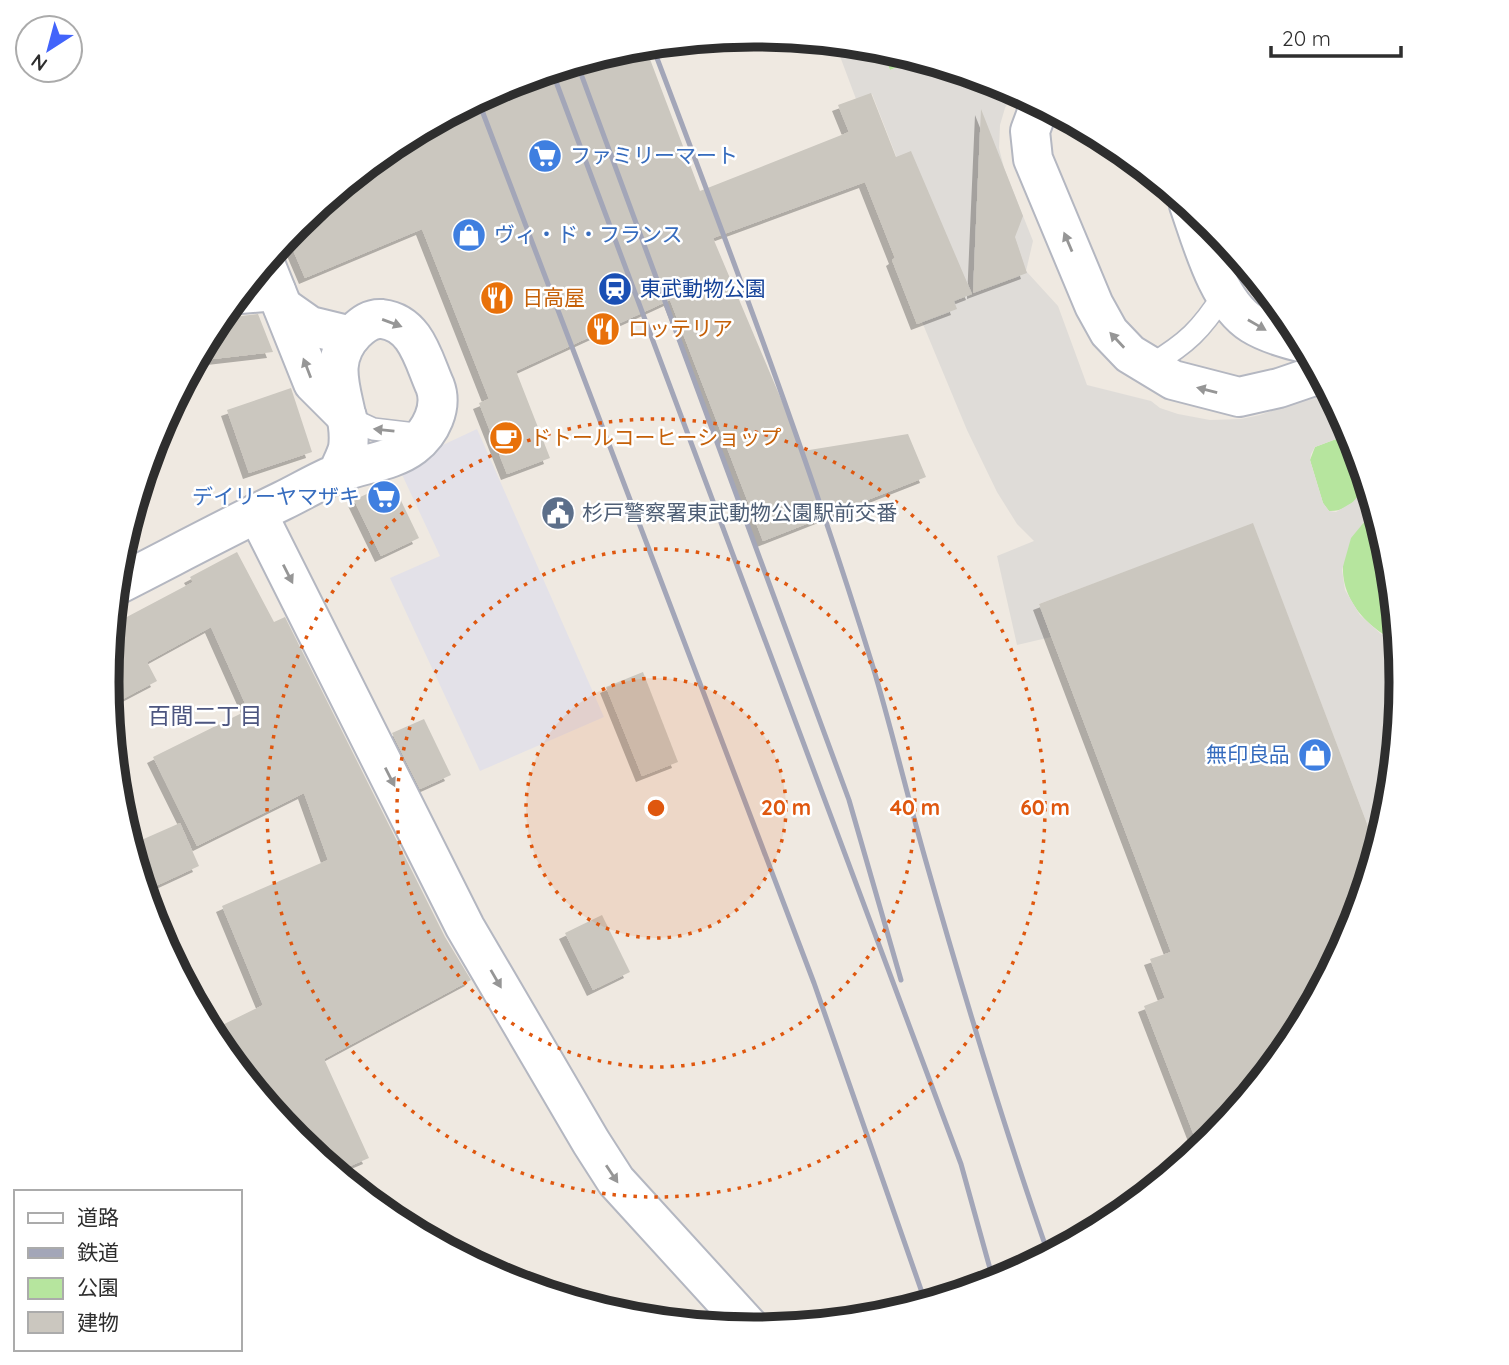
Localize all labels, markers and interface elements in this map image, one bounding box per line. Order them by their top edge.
north arrow [14,14,84,84]
scale bar [1271,14,1400,58]
text: 20 m [1282,25,1331,51]
text: N [26,49,52,77]
supermarket icon: ファミリーマート [526,137,564,175]
place label: ファミリーマート [570,142,738,168]
shop icon: ヴィ・ド・フランス [450,216,488,254]
place label: ヴィ・ド・フランス [494,221,683,247]
one-way arrow [1062,232,1074,252]
station icon: 東武動物公園 [596,270,634,308]
place label: 東武動物公園 [640,275,766,301]
restaurant icon: 日高屋 [478,279,516,317]
place label: 日高屋 [522,284,585,310]
restaurant icon: ロッテリア [584,310,622,348]
place label: ロッテリア [628,315,733,341]
one-way arrow [382,318,403,329]
one-way arrow [1247,318,1267,331]
one-way arrow [1110,332,1126,349]
one-way arrow [301,357,312,378]
one-way arrow [1196,384,1218,395]
cafe icon: ドトールコーヒーショップ [487,419,525,457]
one-way arrow [373,424,395,435]
place label: ドトールコーヒーショップ [530,424,781,450]
supermarket icon: デイリーヤマザキ [365,478,403,516]
place label: デイリーヤマザキ [192,483,360,509]
public building icon: 杉戸警察署東武動物公園駅前交番 [539,494,577,532]
place label: 杉戸警察署東武動物公園駅前交番 [582,499,897,525]
one-way arrow [282,564,293,584]
district label: 百間二丁目 [148,701,263,730]
shop icon: 無印良品 [1296,736,1334,774]
place label: 無印良品 [1206,741,1290,767]
one-way arrow [385,767,396,787]
text: 20 m [761,794,811,820]
text: 40 m [890,794,940,820]
text: 60 m [1020,794,1070,820]
centre of rings [644,796,668,820]
one-way arrow [489,969,501,989]
one-way arrow [605,1165,618,1184]
legend [14,1190,242,1351]
text: 道路 [77,1204,119,1230]
text: 鉄道 [77,1239,119,1265]
text: 公園 [77,1274,119,1300]
text: 建物 [77,1309,119,1335]

